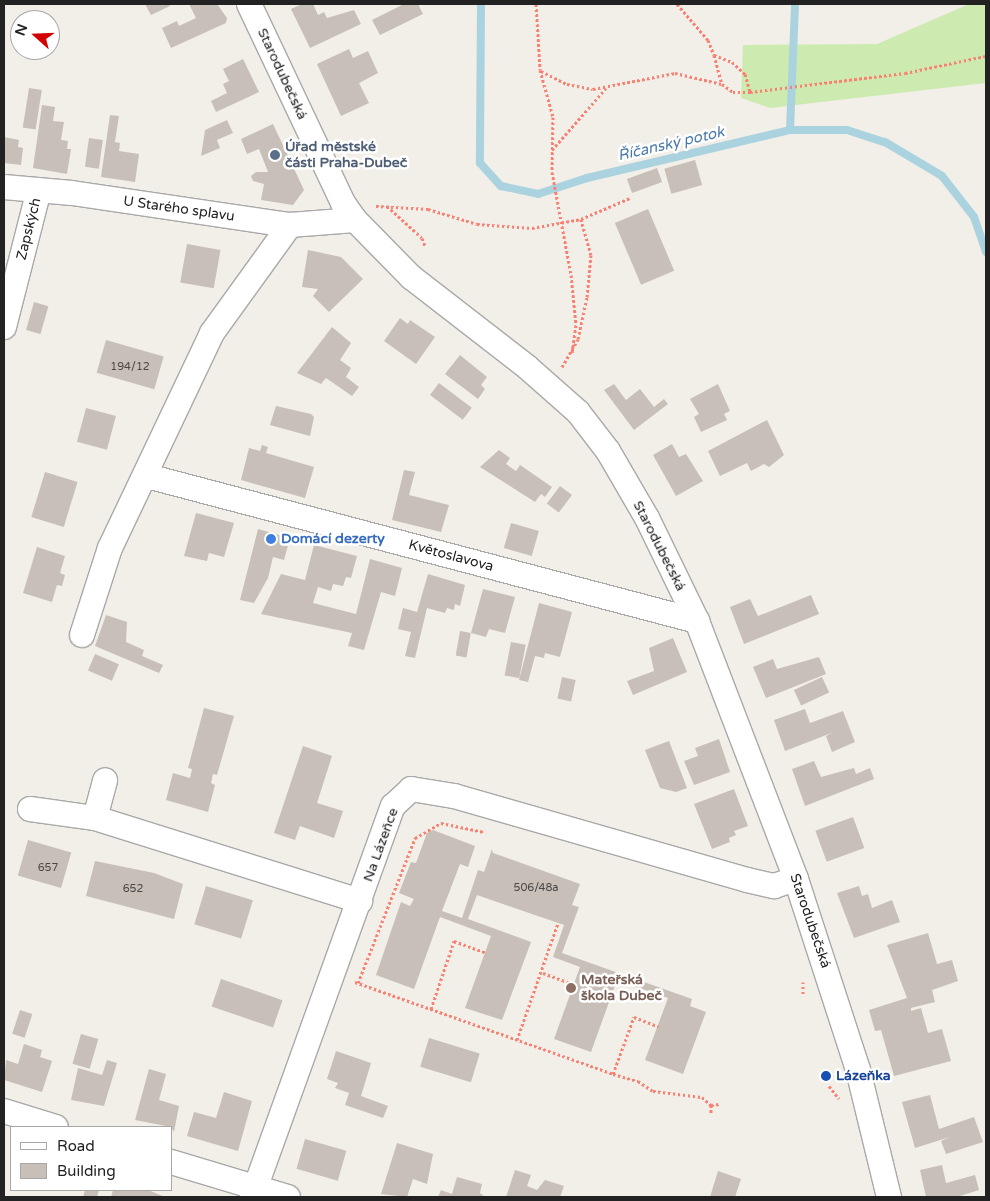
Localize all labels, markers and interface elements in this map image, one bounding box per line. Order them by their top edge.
north arrow [10,10,60,60]
text: N [11,22,31,38]
street label: Starodubečská [253,26,311,122]
water label: Říčanský potok [616,123,726,165]
place label: Úřad městské části Praha-Dubeč [285,139,407,172]
marker: Úřad městské části Praha-Dubeč [269,149,281,161]
street label: U Starého splavu [122,193,236,225]
street label: Zapských [13,196,45,262]
house number: 194/12 [110,360,150,374]
street label: Starodubečská [629,498,689,594]
place label: Domácí dezerty [281,531,385,547]
marker: Domácí dezerty [265,533,277,545]
street label: Květoslavova [407,537,495,575]
street label: Na Lázeňce [360,806,402,884]
house number: 657 [38,861,58,875]
street label: Starodubečská [786,872,834,970]
house number: 506/48a [514,881,558,895]
house number: 652 [123,882,143,896]
place label: Mateřská škola Dubeč [581,972,662,1004]
marker: Mateřská škola Dubeč [565,982,577,994]
place label: Lázeňka [836,1068,891,1084]
marker: Lázeňka [820,1070,832,1082]
legend [10,1126,172,1191]
text: Road [57,1137,95,1155]
text: Building [57,1162,116,1180]

